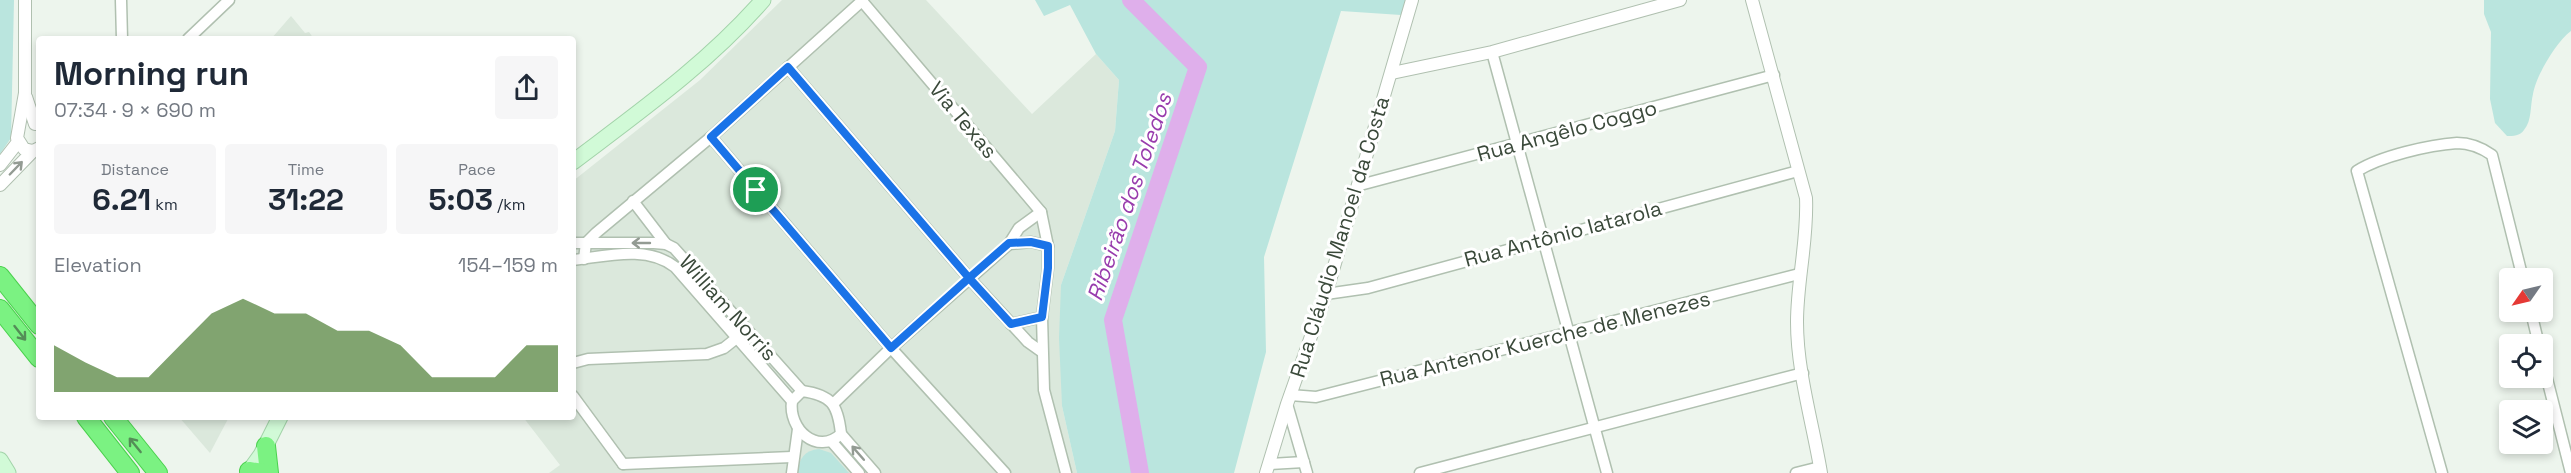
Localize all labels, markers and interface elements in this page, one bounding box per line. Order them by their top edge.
text: Morning run [54,53,249,95]
button: share [495,56,558,119]
street label: Via Texas [923,76,1003,164]
water label: Ribeirão dos Toledos [1080,88,1178,305]
street label: Rua Cláudio Manoel da Costa [1284,93,1395,381]
street label: Rua Angêlo Coggo [1474,94,1660,168]
text: 07:34 · 9 × 690 m [54,97,216,123]
text: Distance [101,159,169,180]
text: Time [288,159,324,180]
text: Pace [458,159,496,180]
one-way arrow [9,160,24,175]
pin [730,164,781,215]
icon: arrive [739,173,772,206]
text: 6.21 [92,180,151,219]
text: 31:22 [268,180,344,219]
text: 5:03 [428,180,493,219]
text: km [151,194,178,215]
text: /km [493,194,526,215]
street label: Rua Antônio Iatarola [1461,194,1665,273]
one-way arrow [631,237,651,249]
street label: William Norris [674,249,783,366]
text: Elevation [54,252,142,278]
text: 154–159 m [458,252,558,278]
north arrow [2499,268,2553,322]
map controls [2499,268,2553,454]
street label: Rua Antenor Kuerche de Menezes [1377,284,1713,393]
one-way arrow [13,325,26,341]
button: locate [2499,334,2553,388]
button: layers [2499,400,2553,454]
one-way arrow [129,437,142,453]
one-way arrow [851,446,865,461]

